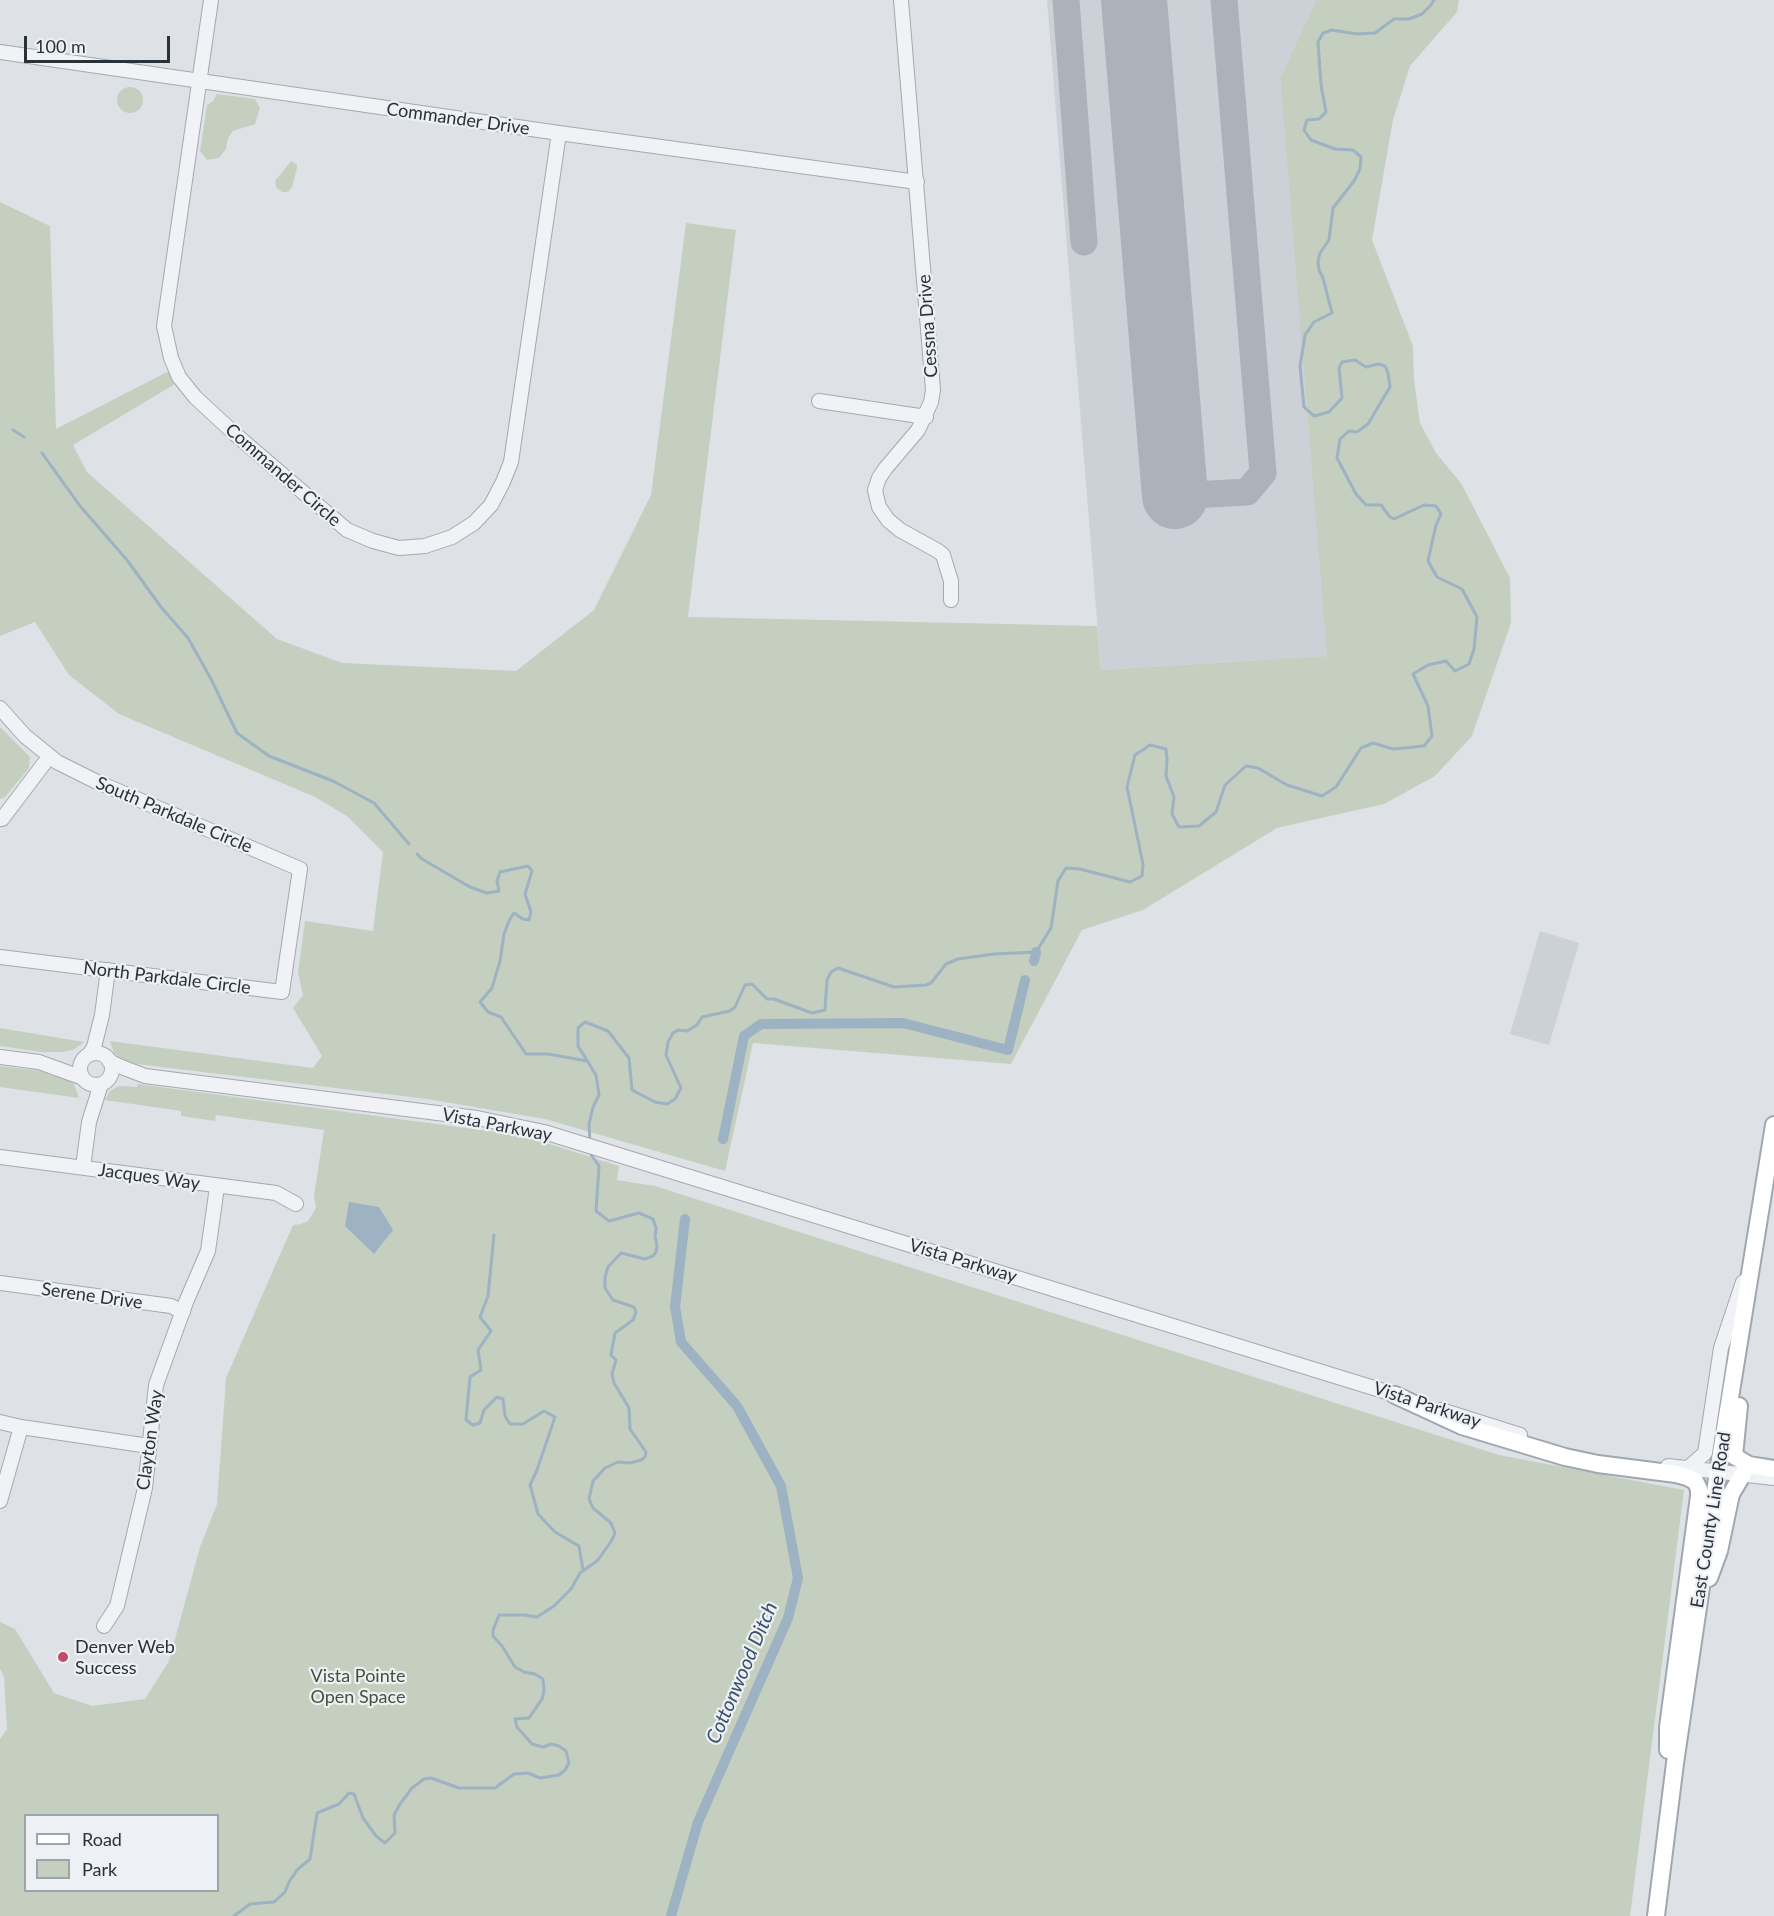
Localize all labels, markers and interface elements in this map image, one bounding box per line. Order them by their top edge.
scale bar [27,24,172,62]
text: 100 m [35,35,86,57]
street label: Commander Drive [385,98,531,140]
street label: Cessna Drive [914,274,942,378]
street label: Commander Circle [221,419,345,531]
street label: South Parkdale Circle [92,772,256,858]
street label: North Parkdale Circle [82,957,252,999]
street label: Vista Parkway [440,1104,554,1146]
street label: Jacques Way [97,1159,201,1195]
street label: Vista Parkway [907,1234,1019,1288]
street label: Serene Drive [40,1278,144,1314]
street label: Vista Parkway [1371,1377,1483,1433]
street label: Clayton Way [132,1388,168,1492]
street label: East County Line Road [1686,1430,1736,1610]
water label: Cottonwood Ditch [701,1599,783,1747]
place label: Denver Web Success [75,1636,175,1678]
marker: Denver Web Success [56,1650,70,1664]
park label: Vista Pointe Open Space [310,1665,406,1708]
legend [24,1814,219,1892]
text: Road [82,1828,122,1850]
text: Park [82,1858,117,1880]

